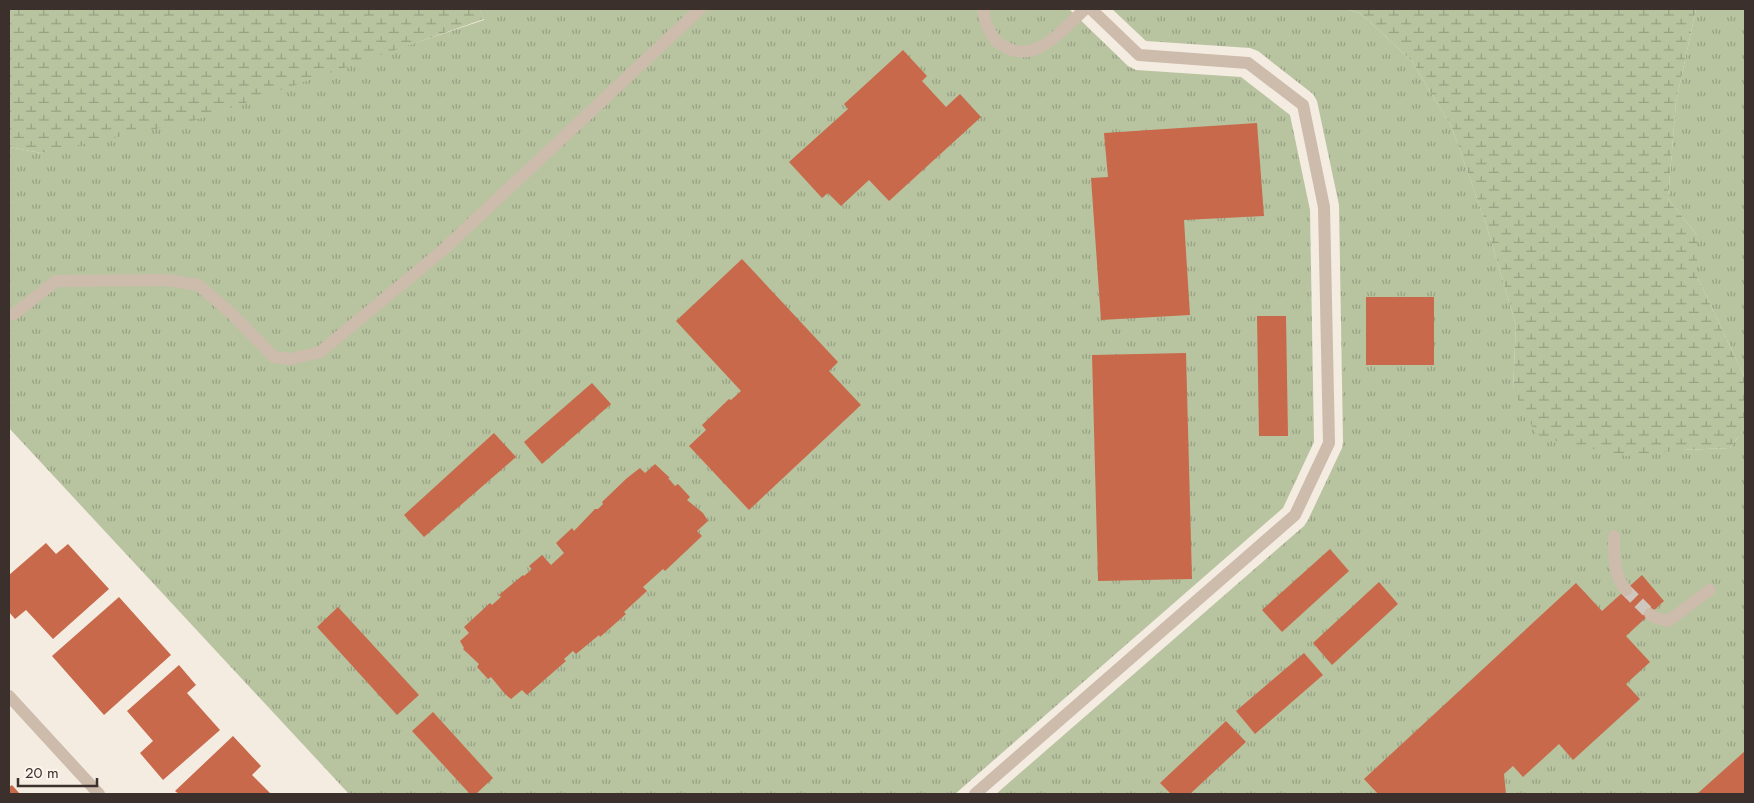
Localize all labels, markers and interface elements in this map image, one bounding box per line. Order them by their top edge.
scale bar [18,756,96,788]
text: 20 m [25,762,59,784]

